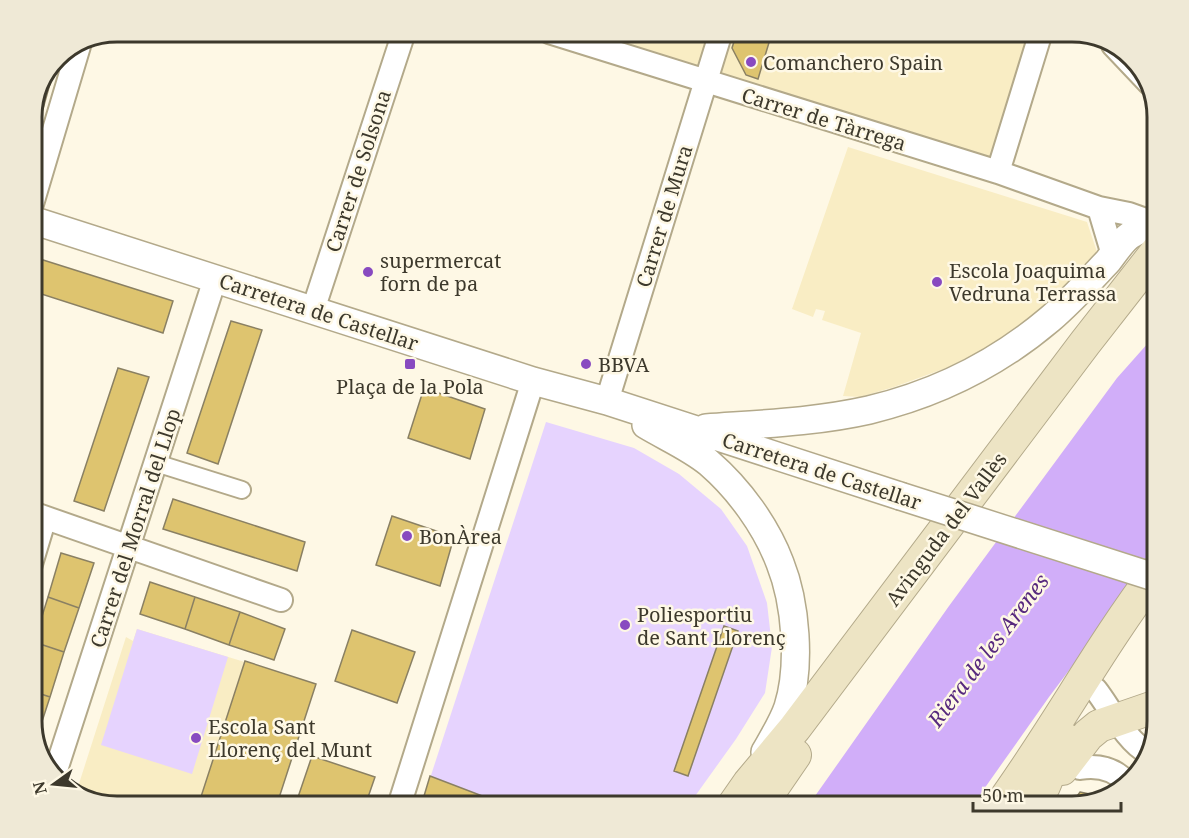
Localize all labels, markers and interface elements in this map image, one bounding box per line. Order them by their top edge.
place label: Comanchero Spain [763,49,943,76]
marker: Comanchero Spain [744,55,758,69]
street label: Carrer de Tàrrega [739,81,909,157]
street label: Carrer de Solsona [319,86,397,256]
street label: Carrer de Mura [630,141,698,291]
place label: supermercat forn de pa [380,247,501,297]
place label: Escola Joaquima Vedruna Terrassa [949,257,1117,307]
marker: supermercat forn de pa [361,265,375,279]
street label: Carretera de Castellar [216,267,423,357]
marker: Escola Joaquima Vedruna Terrassa [930,275,944,289]
place label: BBVA [598,351,650,378]
marker: Plaça de la Pola [403,357,417,371]
marker: BBVA [579,357,593,371]
place label: Plaça de la Pola [336,373,484,400]
street label: Carrer del Morral del Llop [83,405,187,651]
street label: Carretera de Castellar [719,426,926,516]
street label: Avinguda del Vallès [879,447,1013,611]
place label: BonÀrea [419,523,502,550]
marker: BonÀrea [400,529,414,543]
water label: Riera de les Arenes [921,568,1055,733]
place label: Poliesportiu de Sant Llorenç [637,601,786,651]
marker: Poliesportiu de Sant Llorenç [618,618,632,632]
place label: Escola Sant Llorenç del Munt [208,713,372,763]
marker: Escola Sant Llorenç del Munt [189,731,203,745]
north arrow [24,754,84,814]
scale bar [973,775,1122,813]
text: N [27,779,52,797]
text: 50 m [982,783,1024,807]

